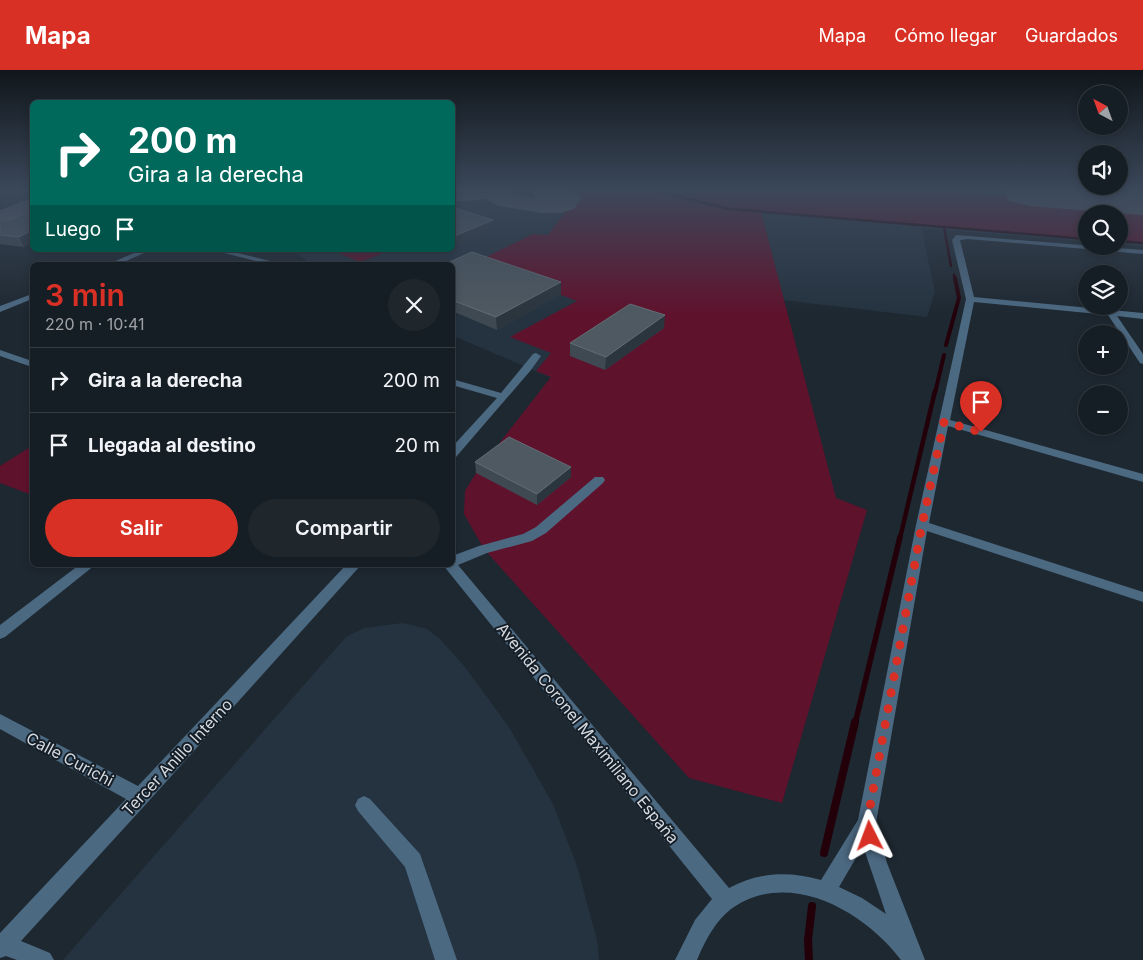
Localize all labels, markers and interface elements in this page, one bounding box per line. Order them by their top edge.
text: Mapa [25,21,91,50]
text: Mapa [819,25,866,46]
text: Cómo llegar [894,25,997,46]
text: Guardados [1025,25,1118,46]
north arrow [1078,85,1128,135]
map controls [1078,85,1128,435]
text: 200 m [128,119,237,161]
icon: right [45,120,110,185]
button: sound [1078,145,1128,195]
text: Gira a la derecha [128,161,304,187]
button: search [1078,205,1128,255]
icon: arrive [111,215,139,243]
text: Luego [45,218,101,241]
button: layers [1078,265,1128,315]
text: 3 min [45,277,125,313]
button: close [388,279,440,331]
text: 220 m · 10:41 [45,314,144,334]
button: + [1078,325,1128,375]
icon: right [45,366,73,394]
text: Gira a la derecha [88,369,243,392]
text: 200 m [382,369,440,392]
pin [960,381,1002,432]
button: − [1078,385,1128,435]
icon: arrive [967,388,995,416]
icon: arrive [45,431,73,459]
text: Llegada al destino [88,434,256,457]
text: 20 m [394,434,440,457]
button: Salir [45,499,238,557]
button: Compartir [248,499,440,557]
street label: Avenida Coronel Maximiliano España [493,619,683,847]
street label: Tercer Anillo Interno [118,694,236,820]
street label: Calle Curichi [23,728,117,790]
position arrow [843,809,895,861]

